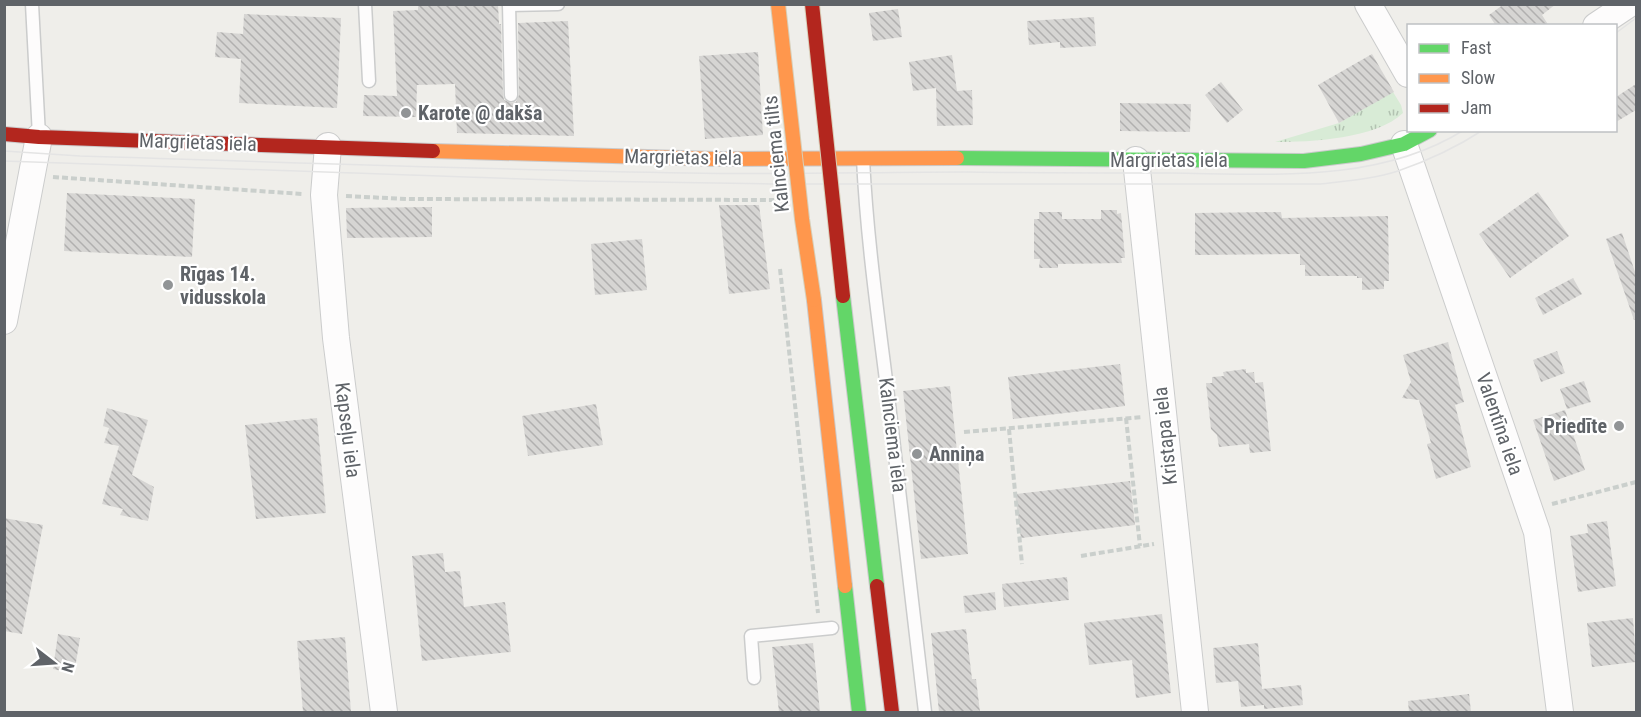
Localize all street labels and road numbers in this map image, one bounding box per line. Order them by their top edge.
street label: Kalnciema tilts [758,94,794,214]
street label: Margrietas iela [139,128,257,156]
street label: Margrietas iela [624,144,742,170]
street label: Margrietas iela [1110,148,1228,172]
street label: Valentīna iela [1471,370,1529,478]
street label: Kalnciema iela [874,376,912,494]
street label: Kapseļu iela [330,381,366,479]
street label: Kristapa iela [1148,386,1182,486]

